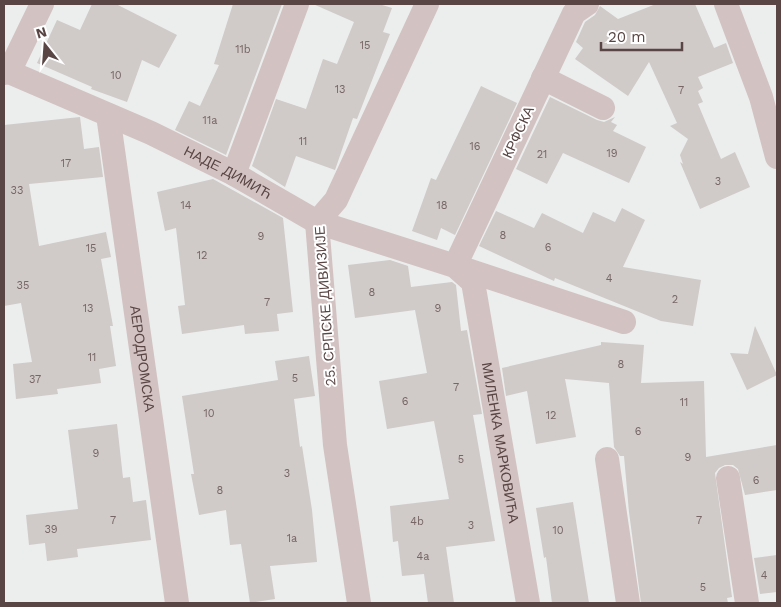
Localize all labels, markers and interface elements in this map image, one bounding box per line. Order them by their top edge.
north arrow [20,20,70,70]
scale bar [601,20,682,52]
text: N [34,23,48,42]
text: 20 m [608,28,646,46]
house number: 15 [360,39,370,52]
house number: 11b [235,43,251,56]
house number: 10 [110,69,122,82]
house number: 13 [335,83,345,96]
house number: 7 [678,84,684,97]
street label: КРФСКА [499,103,537,161]
house number: 11a [203,114,217,127]
house number: 11 [299,135,307,148]
house number: 16 [470,140,481,153]
street label: НАДЕ ДИМИЋ [181,143,275,202]
house number: 19 [606,147,618,160]
house number: 21 [537,148,547,161]
house number: 17 [61,157,71,170]
house number: 3 [715,175,721,188]
house number: 33 [11,184,23,197]
house number: 14 [180,199,192,212]
house number: 18 [436,199,448,212]
street label: 25. СРПСКЕ ДИВИЗИЈЕ [311,225,339,387]
house number: 8 [500,229,507,242]
house number: 9 [258,230,265,243]
house number: 6 [545,241,552,254]
house number: 15 [86,242,96,255]
house number: 12 [197,249,207,262]
house number: 4 [606,272,613,285]
house number: 35 [17,279,29,292]
house number: 8 [369,286,376,299]
house number: 2 [672,293,678,306]
house number: 7 [264,296,270,309]
house number: 13 [83,302,93,315]
house number: 9 [435,302,442,315]
street label: АЕРОДРОМСКА [127,304,158,413]
house number: 11 [88,351,96,364]
house number: 8 [618,358,625,371]
street label: МИЛЕНКА МАРКОВИЋА [479,361,522,525]
house number: 5 [292,372,298,385]
house number: 37 [29,373,41,386]
house number: 7 [453,381,459,394]
house number: 6 [402,395,409,408]
house number: 11 [680,396,688,409]
house number: 10 [203,407,215,420]
house number: 12 [546,409,556,422]
house number: 6 [635,425,642,438]
house number: 9 [93,447,100,460]
house number: 9 [685,451,692,464]
house number: 5 [458,453,464,466]
house number: 3 [284,467,290,480]
house number: 6 [753,474,760,487]
house number: 8 [217,484,224,497]
house number: 7 [110,514,116,527]
house number: 7 [696,514,702,527]
house number: 4b [410,515,424,528]
house number: 3 [468,519,474,532]
house number: 39 [44,523,58,536]
house number: 10 [552,524,564,537]
house number: 1a [287,532,297,545]
house number: 4a [417,550,429,563]
house number: 4 [761,569,768,582]
house number: 5 [700,581,706,594]

